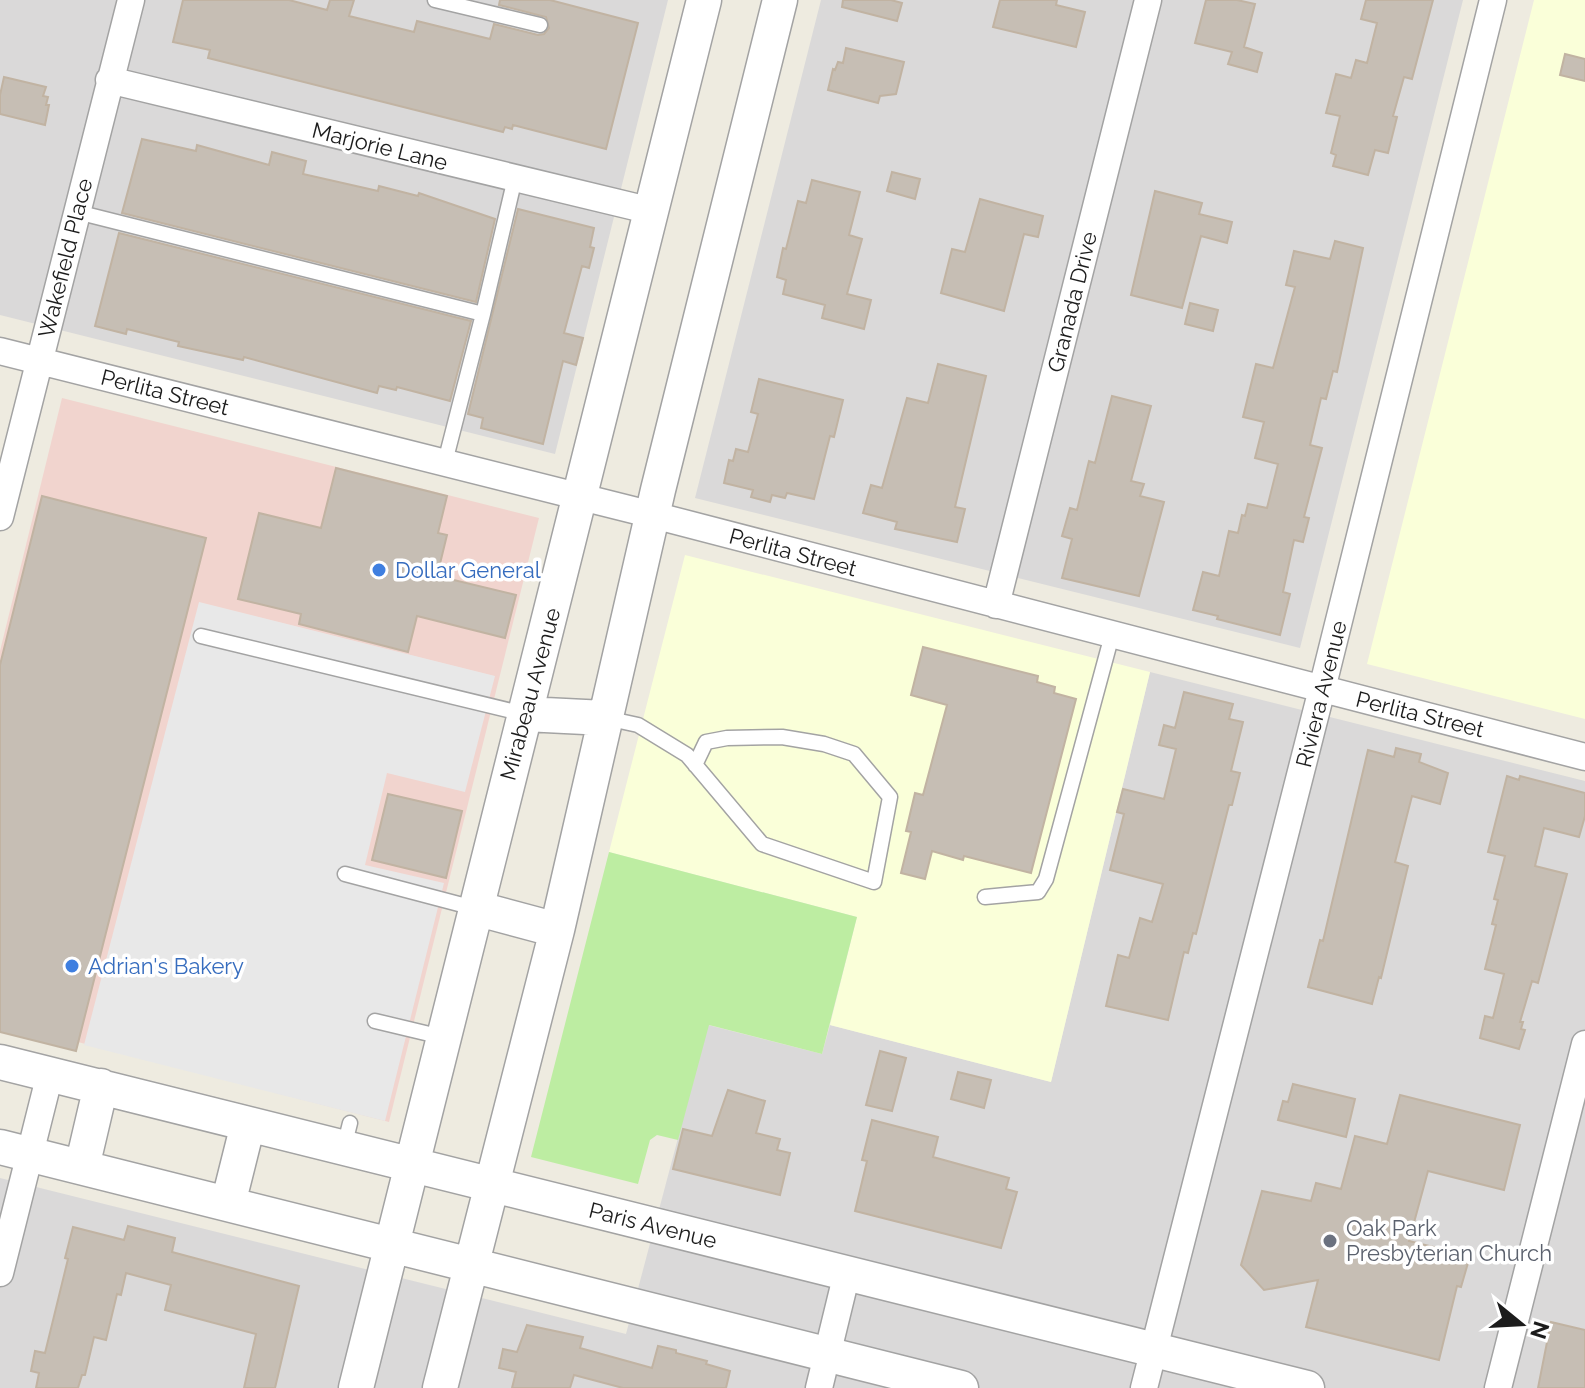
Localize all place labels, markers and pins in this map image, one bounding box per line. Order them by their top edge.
place label: Dollar General [395,557,541,583]
marker: Dollar General [370,561,388,579]
place label: Adrian's Bakery [88,953,244,979]
marker: Adrian's Bakery [63,957,81,975]
place label: Oak Park Presbyterian Church [1346,1215,1552,1266]
marker: Oak Park Presbyterian Church [1321,1232,1339,1250]

